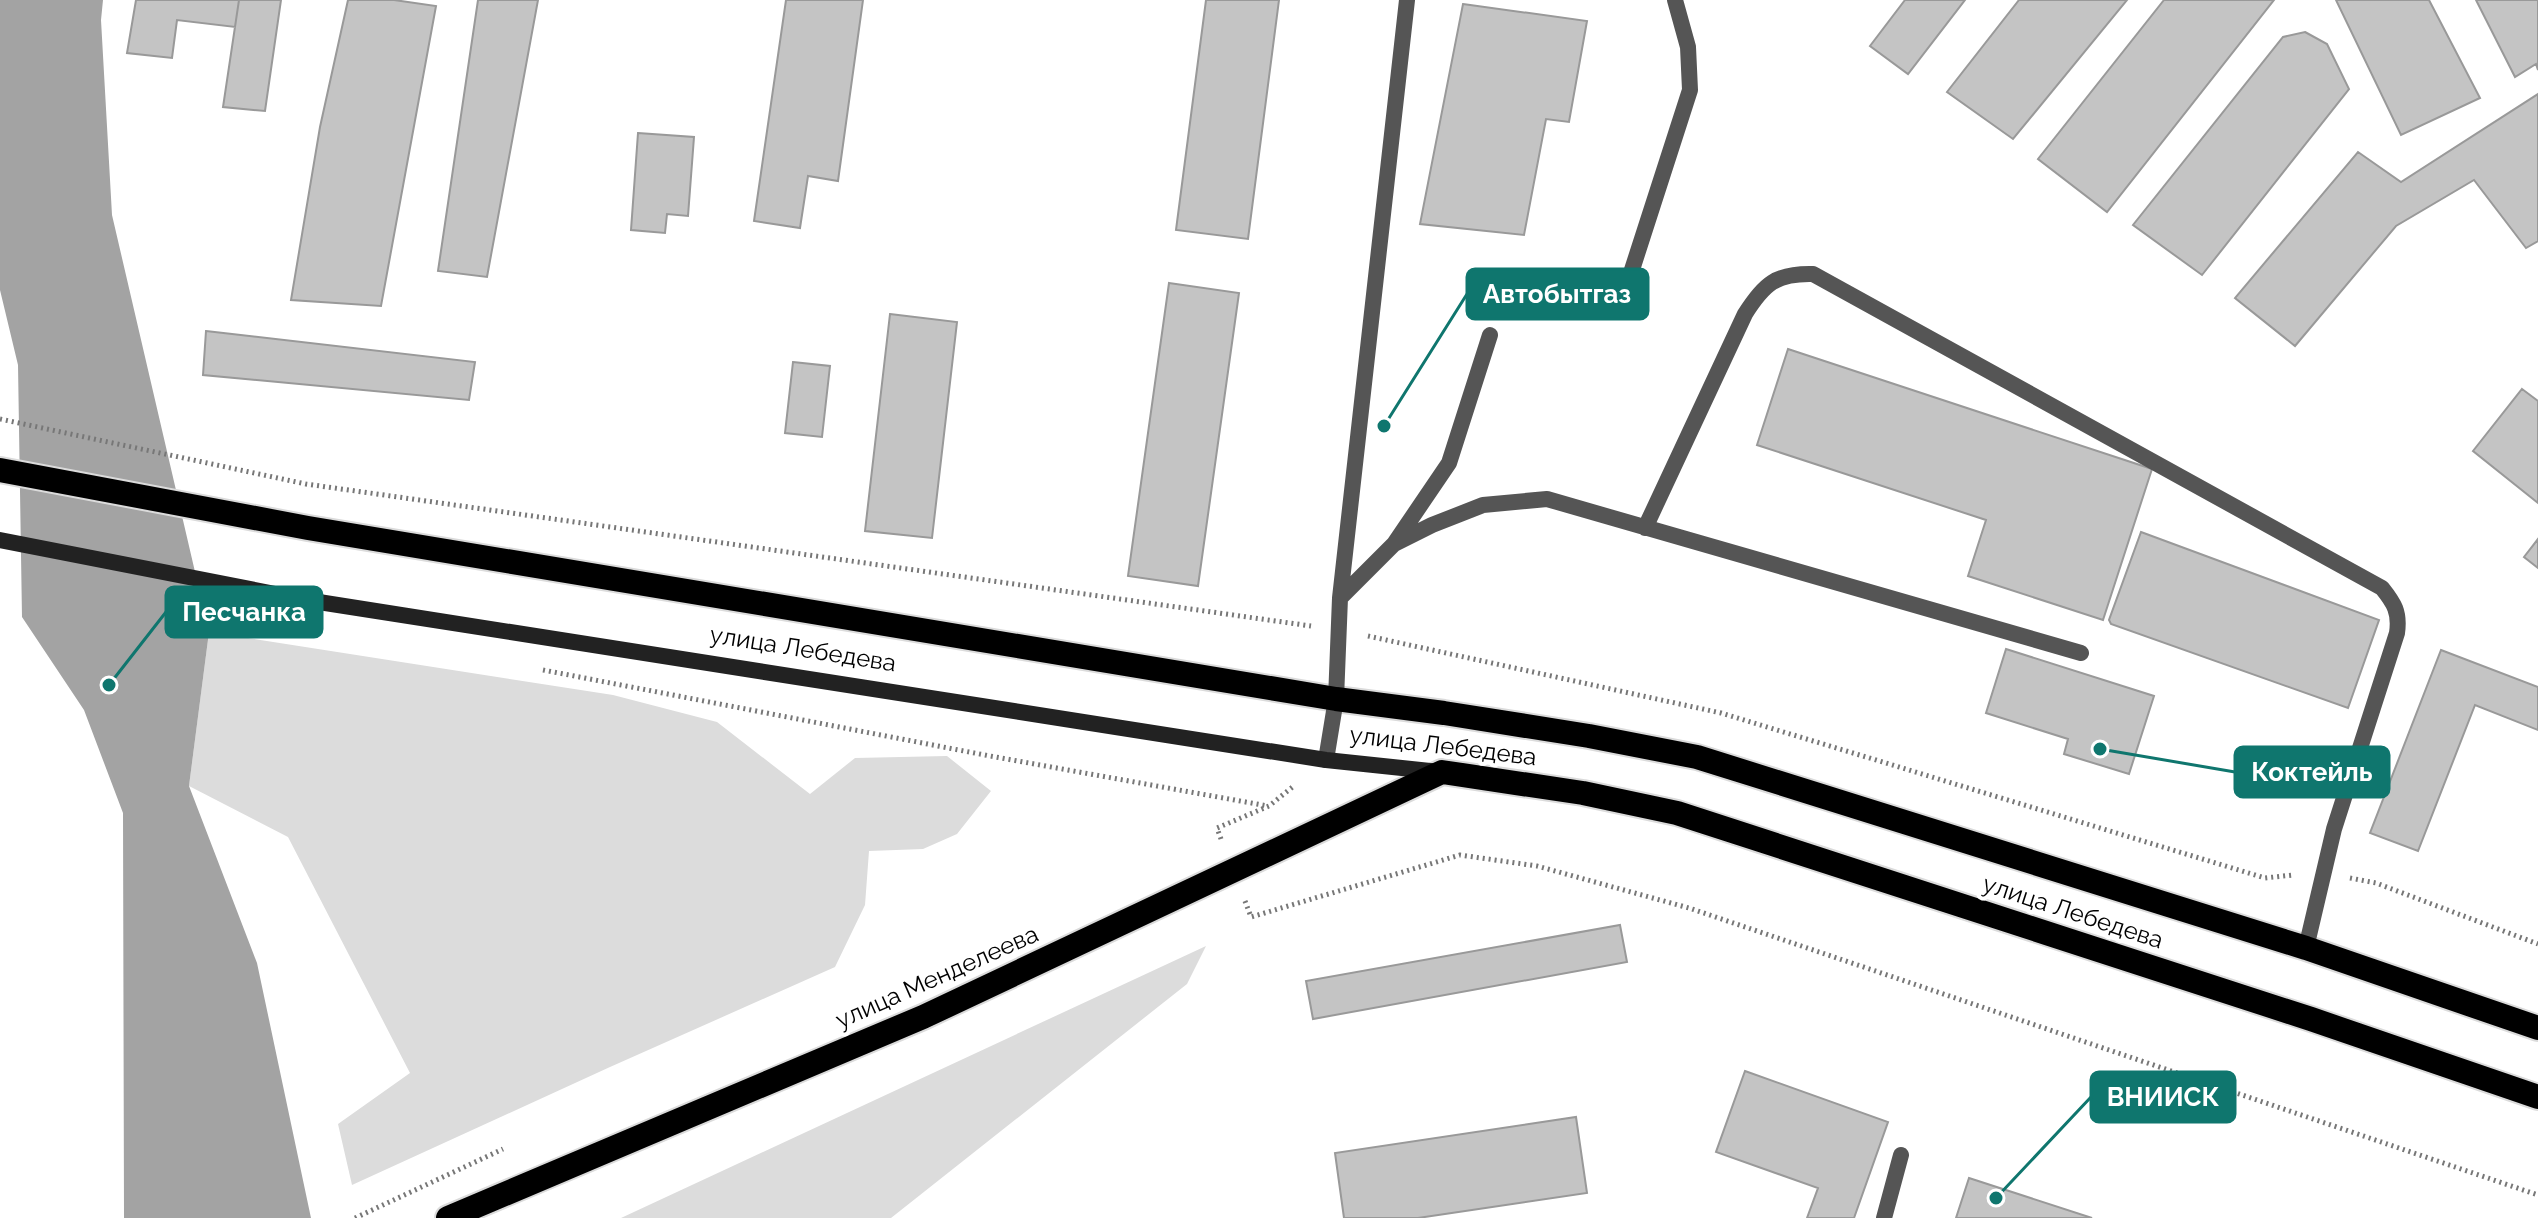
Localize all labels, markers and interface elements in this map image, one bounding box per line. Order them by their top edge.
callout: Автобытгаз [1467,269,1648,319]
text: Автобытгаз [1483,279,1631,309]
callout: Песчанка [166,587,322,637]
text: Песчанка [182,597,306,627]
street label: улица Лебедева [708,619,898,678]
street label: улица Лебедева [1348,720,1538,771]
callout: Коктейль [2235,747,2389,797]
text: Коктейль [2251,757,2373,787]
street label: улица Лебедева [1979,869,2167,954]
street label: улица Менделеева [831,919,1043,1034]
callout: ВНИИСК [2091,1072,2235,1122]
text: ВНИИСК [2107,1082,2219,1112]

